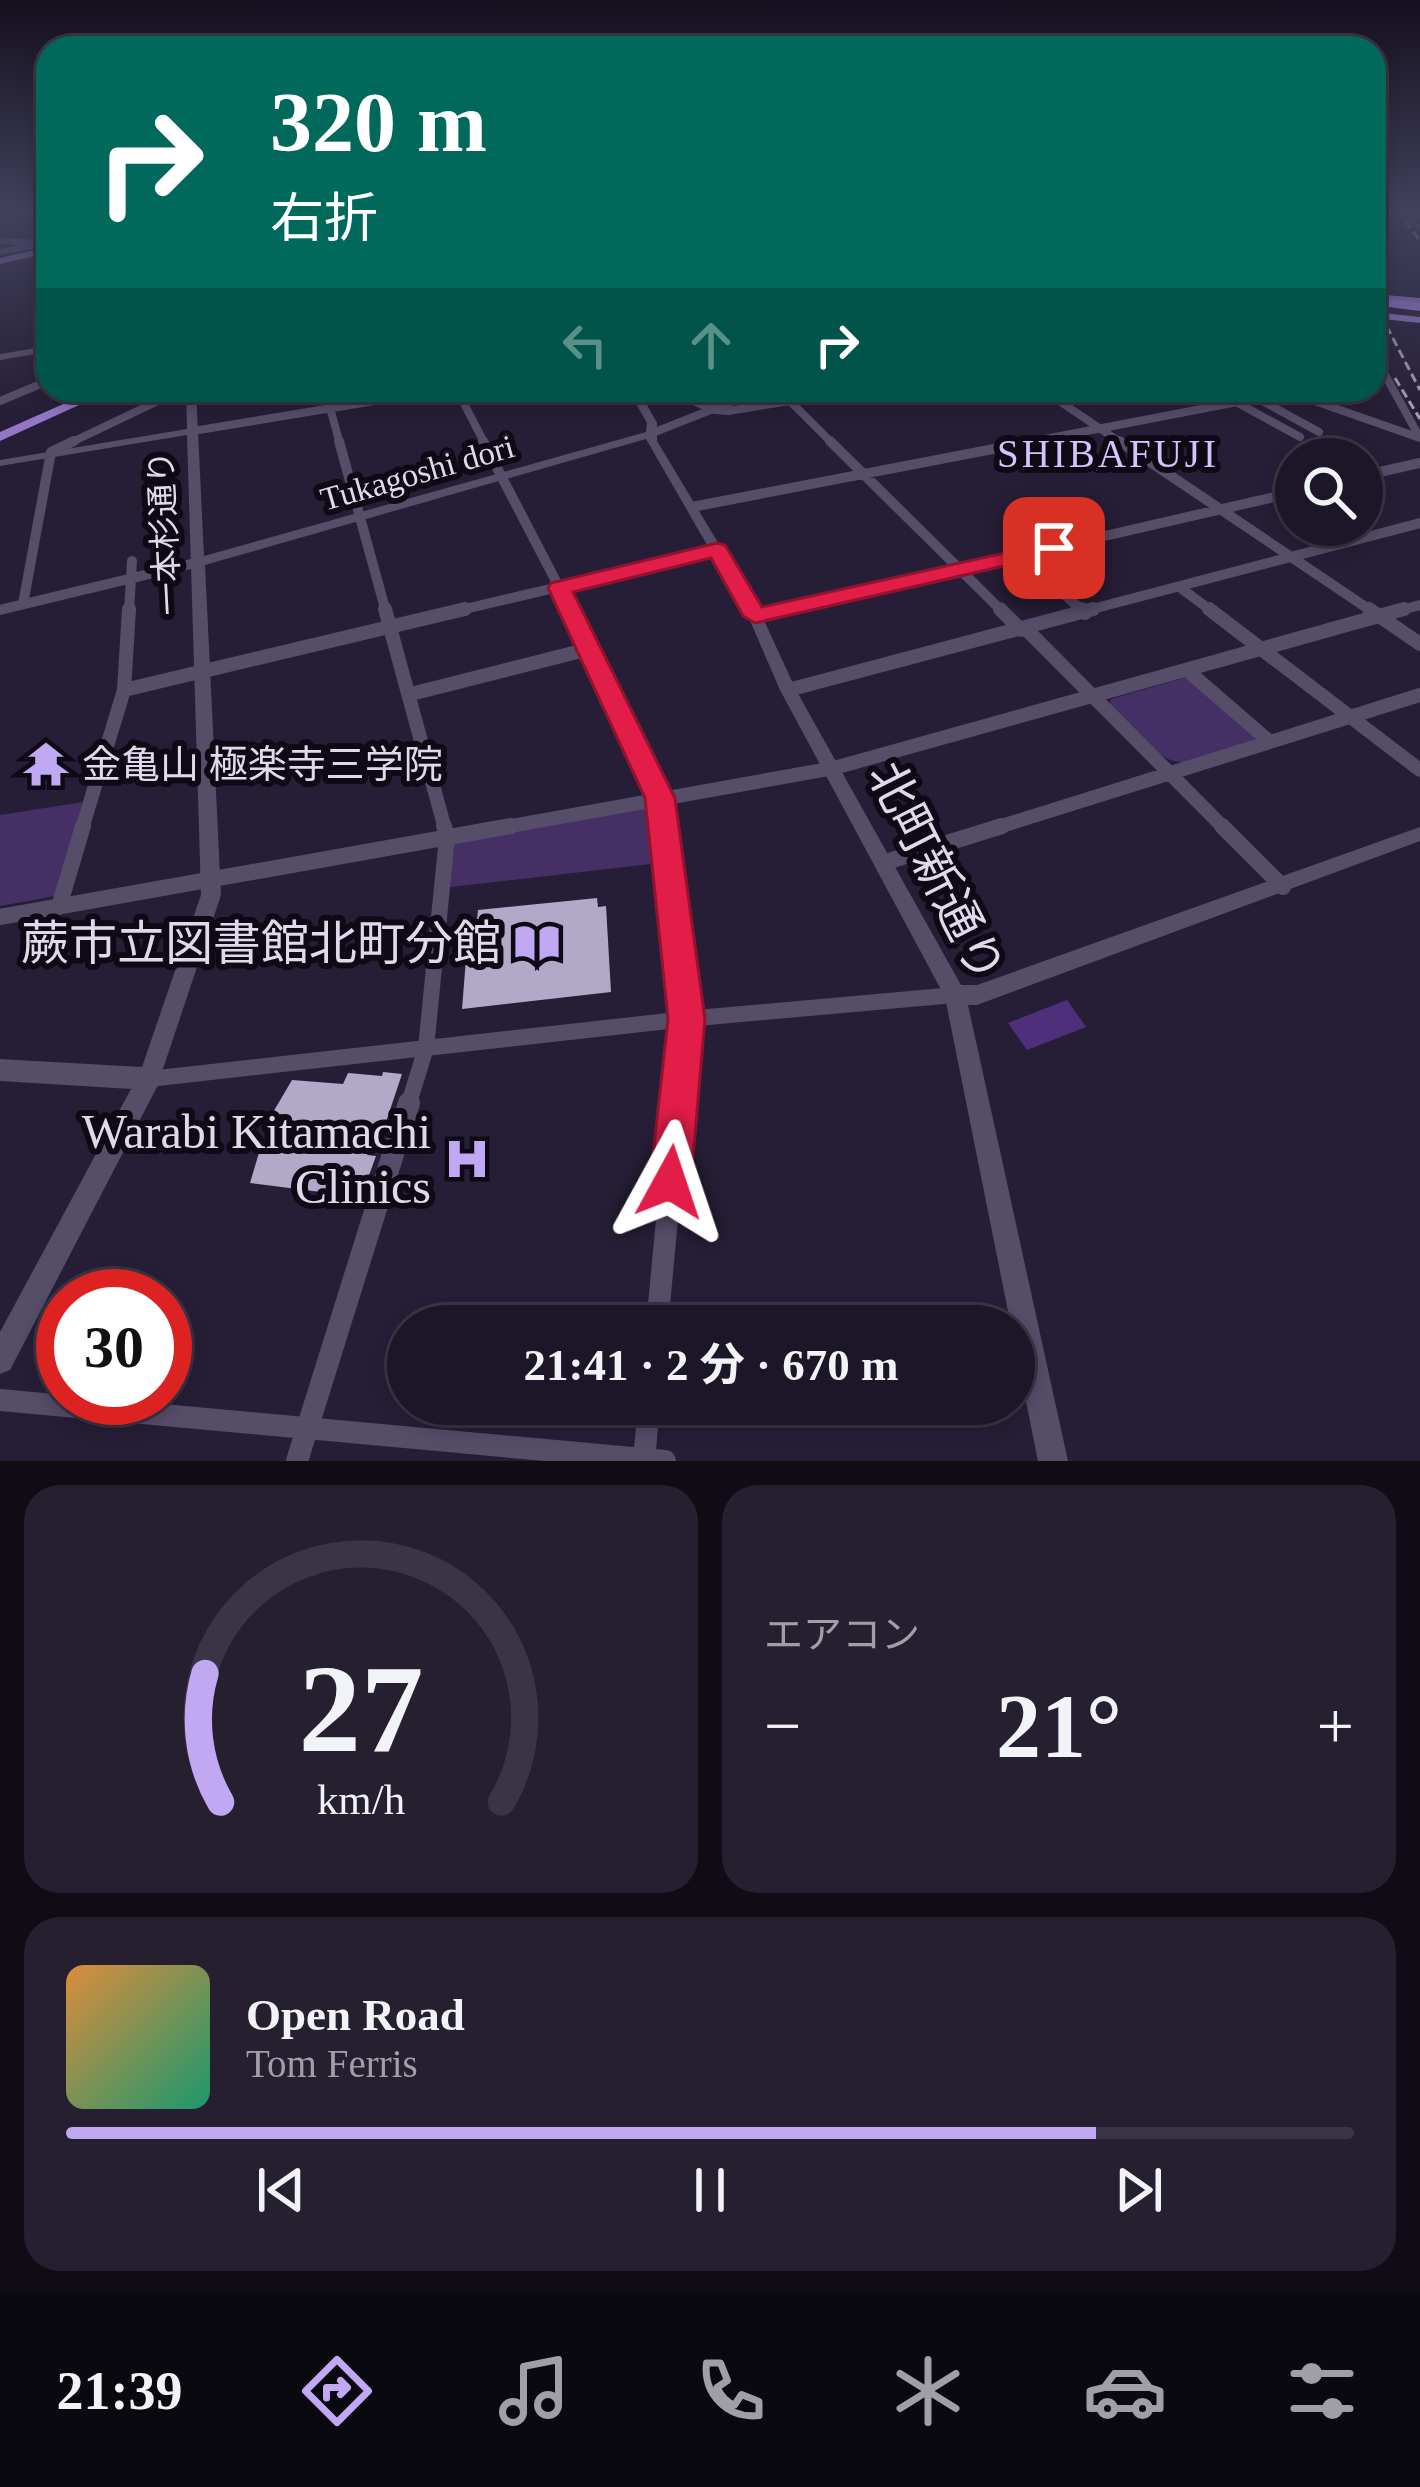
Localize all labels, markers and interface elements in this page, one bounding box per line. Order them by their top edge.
text: 320 m [270,76,487,169]
icon: right [72,84,228,240]
text: 右折 [270,189,378,249]
icon: left [552,312,618,378]
icon: ahead [678,312,744,378]
icon: right [804,312,870,378]
street label: Tukagoshi dori [316,428,518,518]
district label: SHIBAFUJI [997,432,1219,475]
map controls [1275,438,1383,546]
button: search [1275,438,1383,546]
street label: 一本杉通り [143,450,187,616]
pin [1003,497,1105,599]
icon: arrive [1021,515,1087,581]
temple icon: 金亀山 極楽寺三学院 [21,739,71,789]
place label: 金亀山 極楽寺三学院 [82,743,443,786]
street label: 北町新通り [858,753,1015,991]
place label: 蕨市立図書館北町分館 [21,917,501,970]
library icon: 蕨市立図書館北町分館 [512,918,562,968]
place label: Warabi Kitamachi Clinics [82,1105,431,1213]
position arrow [607,1119,733,1245]
hospital icon: Warabi Kitamachi Clinics [442,1134,492,1184]
speed limit sign: 30 [36,1269,192,1425]
text: 21:41 · 2 分 · 670 m [524,1340,899,1390]
text: エアコン [764,1613,920,1656]
text: 27 [299,1640,423,1778]
text: 21° [996,1677,1122,1776]
text: − [764,1689,801,1762]
text: + [1317,1689,1354,1762]
text: km/h [317,1776,405,1823]
text: Open Road [246,1990,465,2040]
text: Tom Ferris [246,2042,418,2085]
icon: previous [248,2157,314,2223]
icon: pause [677,2157,743,2223]
icon: next [1106,2157,1172,2223]
icon: directions [295,2349,379,2433]
icon: music [492,2349,576,2433]
icon: phone [689,2349,773,2433]
icon: climate [886,2349,970,2433]
icon: car [1083,2349,1167,2433]
icon: filters [1280,2349,1364,2433]
text: 21:39 [56,2361,182,2421]

